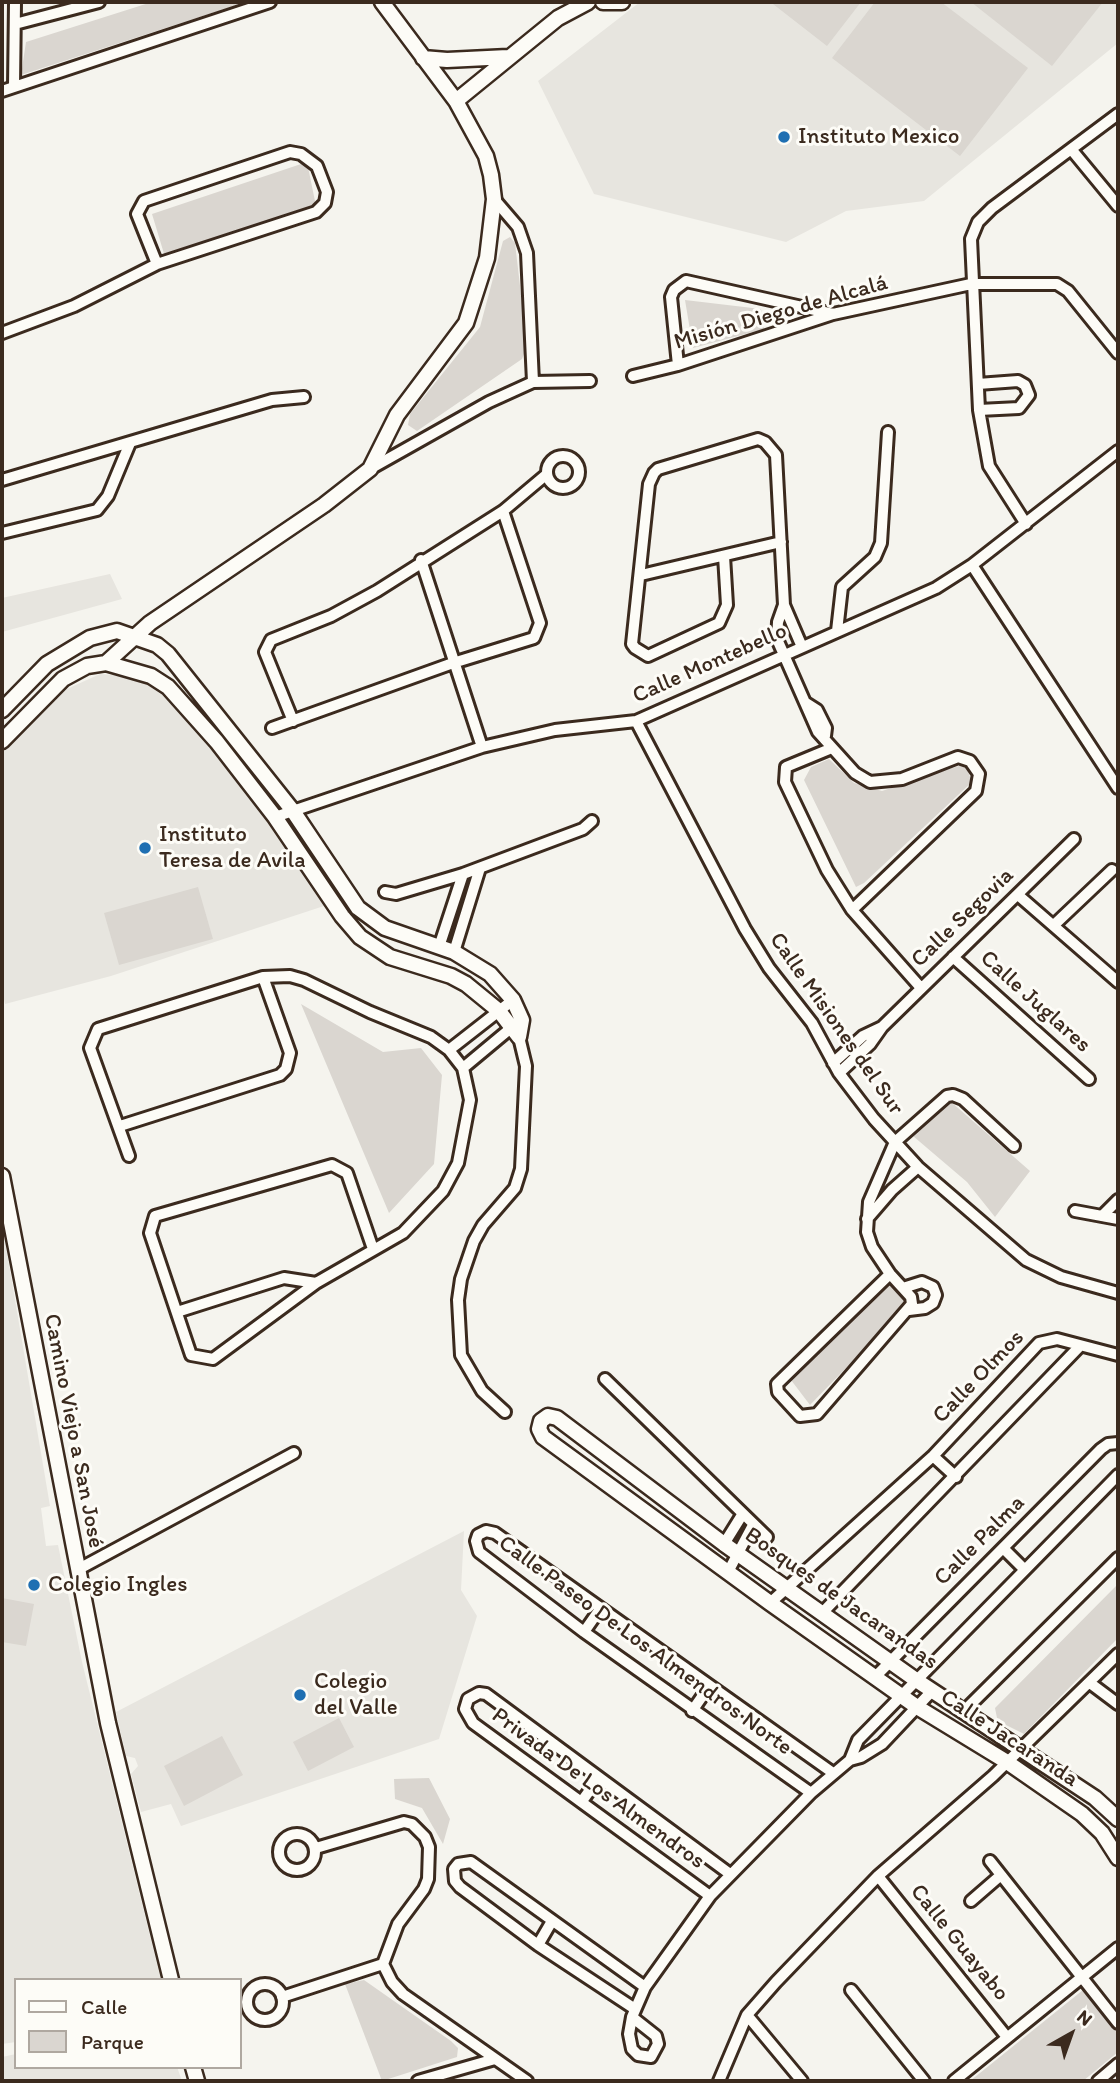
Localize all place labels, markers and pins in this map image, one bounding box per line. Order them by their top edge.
place label: Instituto Mexico [798,123,959,151]
marker: Instituto Mexico [776,129,792,145]
place label: Instituto Teresa de Avila [159,821,305,875]
marker: Instituto Teresa de Avila [137,840,153,856]
place label: Colegio Ingles [48,1571,187,1599]
marker: Colegio Ingles [26,1577,42,1593]
place label: Colegio del Valle [314,1668,398,1722]
marker: Colegio del Valle [292,1687,308,1703]

